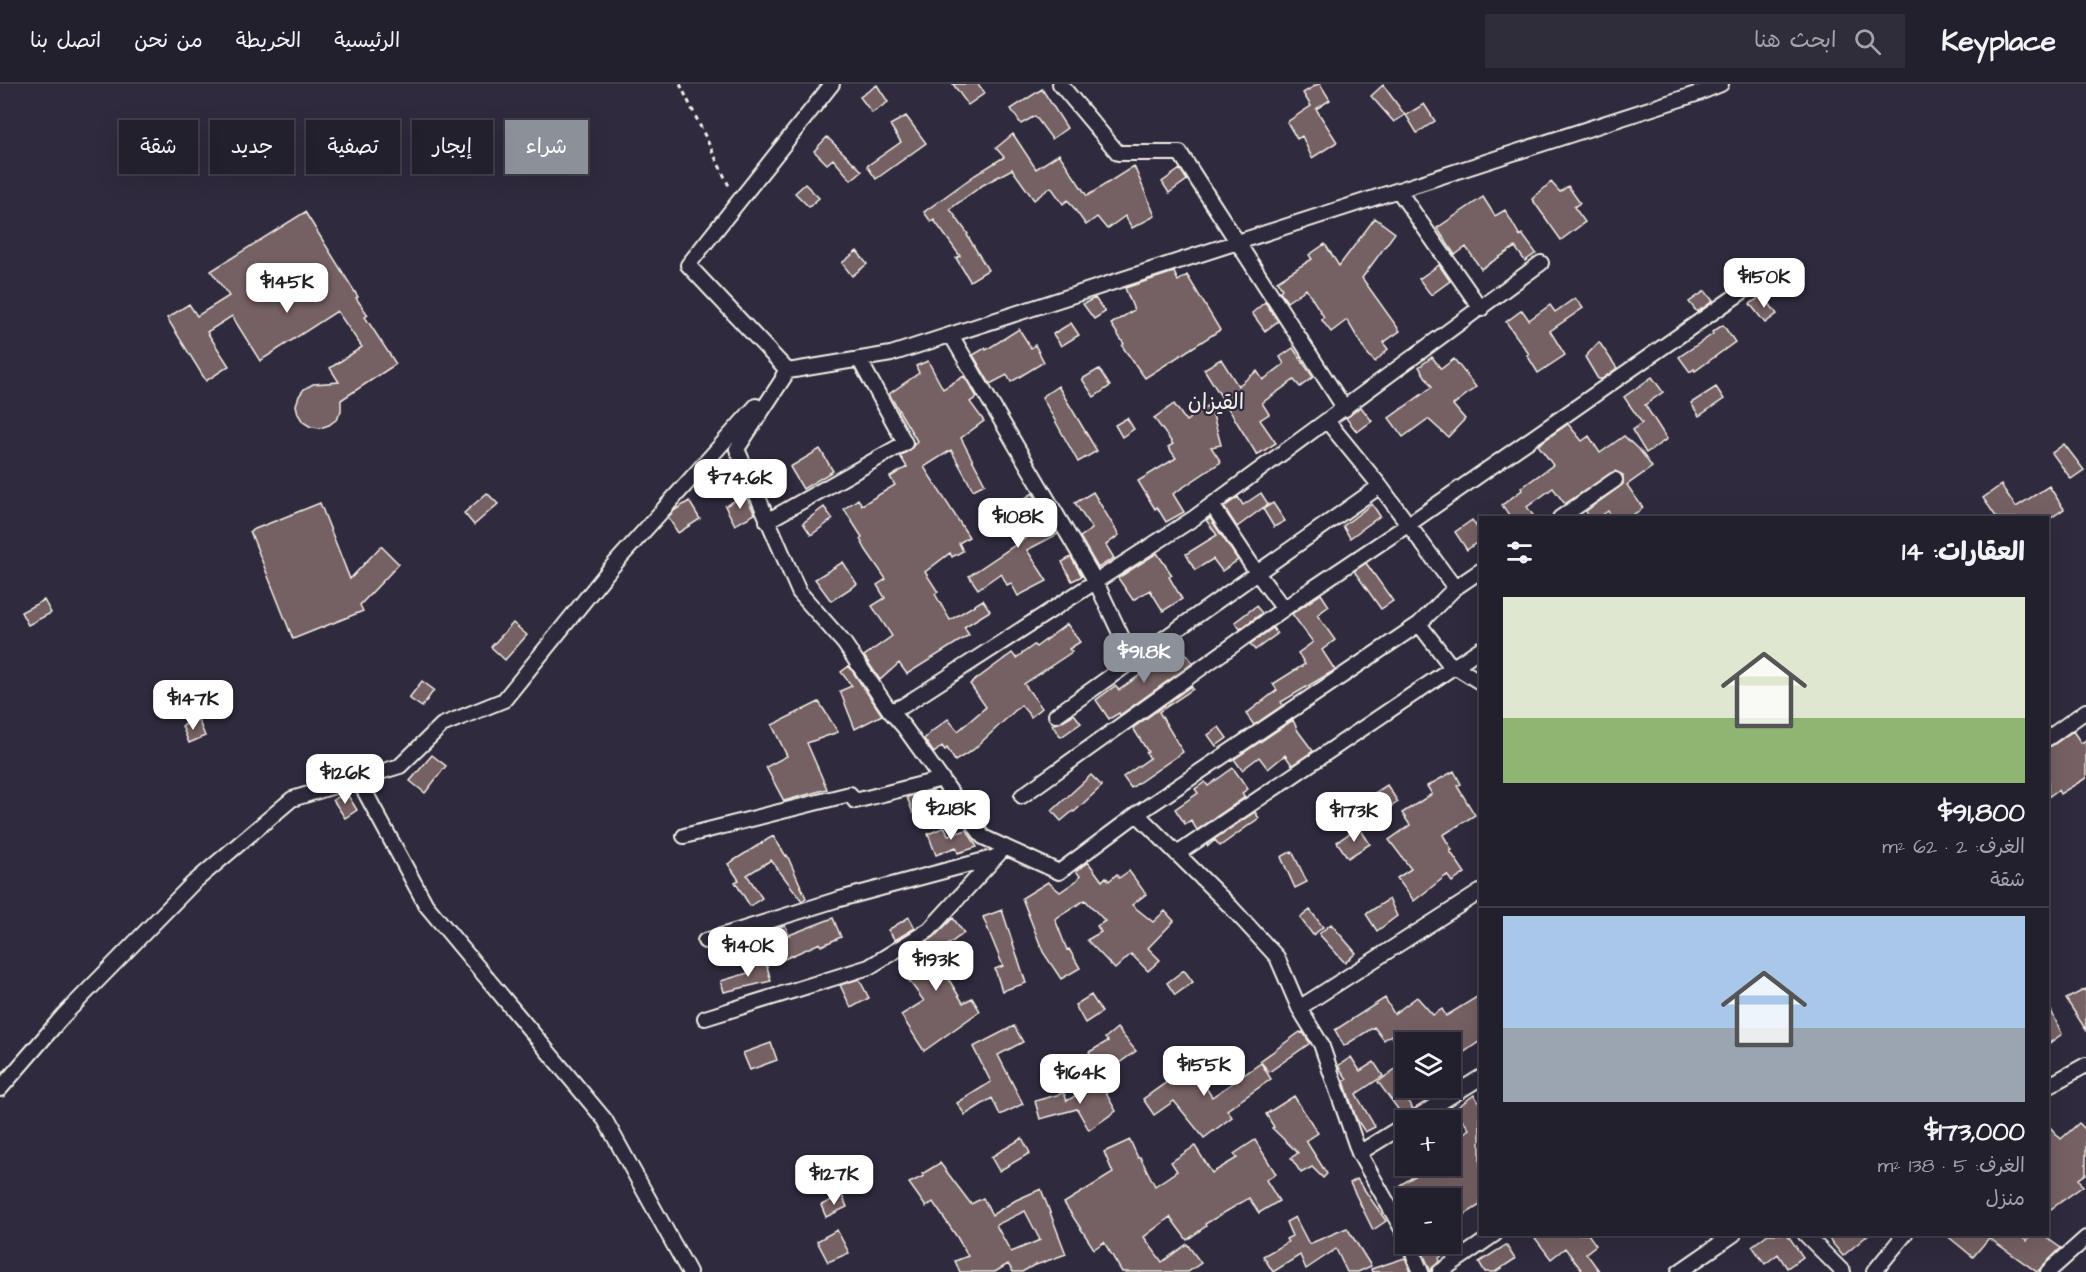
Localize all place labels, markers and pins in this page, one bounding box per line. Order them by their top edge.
pin: $150K [1722,258,1806,309]
pin: $145K [245,263,329,314]
pin: $74.6K [691,459,789,510]
pin: $108K [976,498,1060,549]
pin: $91.8K [1095,633,1193,684]
pin: $147K [151,680,235,731]
pin: $126K [303,754,387,805]
pin: $218K [909,790,993,841]
pin: $173K [1312,792,1396,843]
pin: $140K [706,927,790,978]
pin: $193K [894,941,978,992]
pin: $155K [1162,1046,1246,1097]
pin: $164K [1038,1054,1122,1105]
pin: $127K [792,1155,876,1206]

